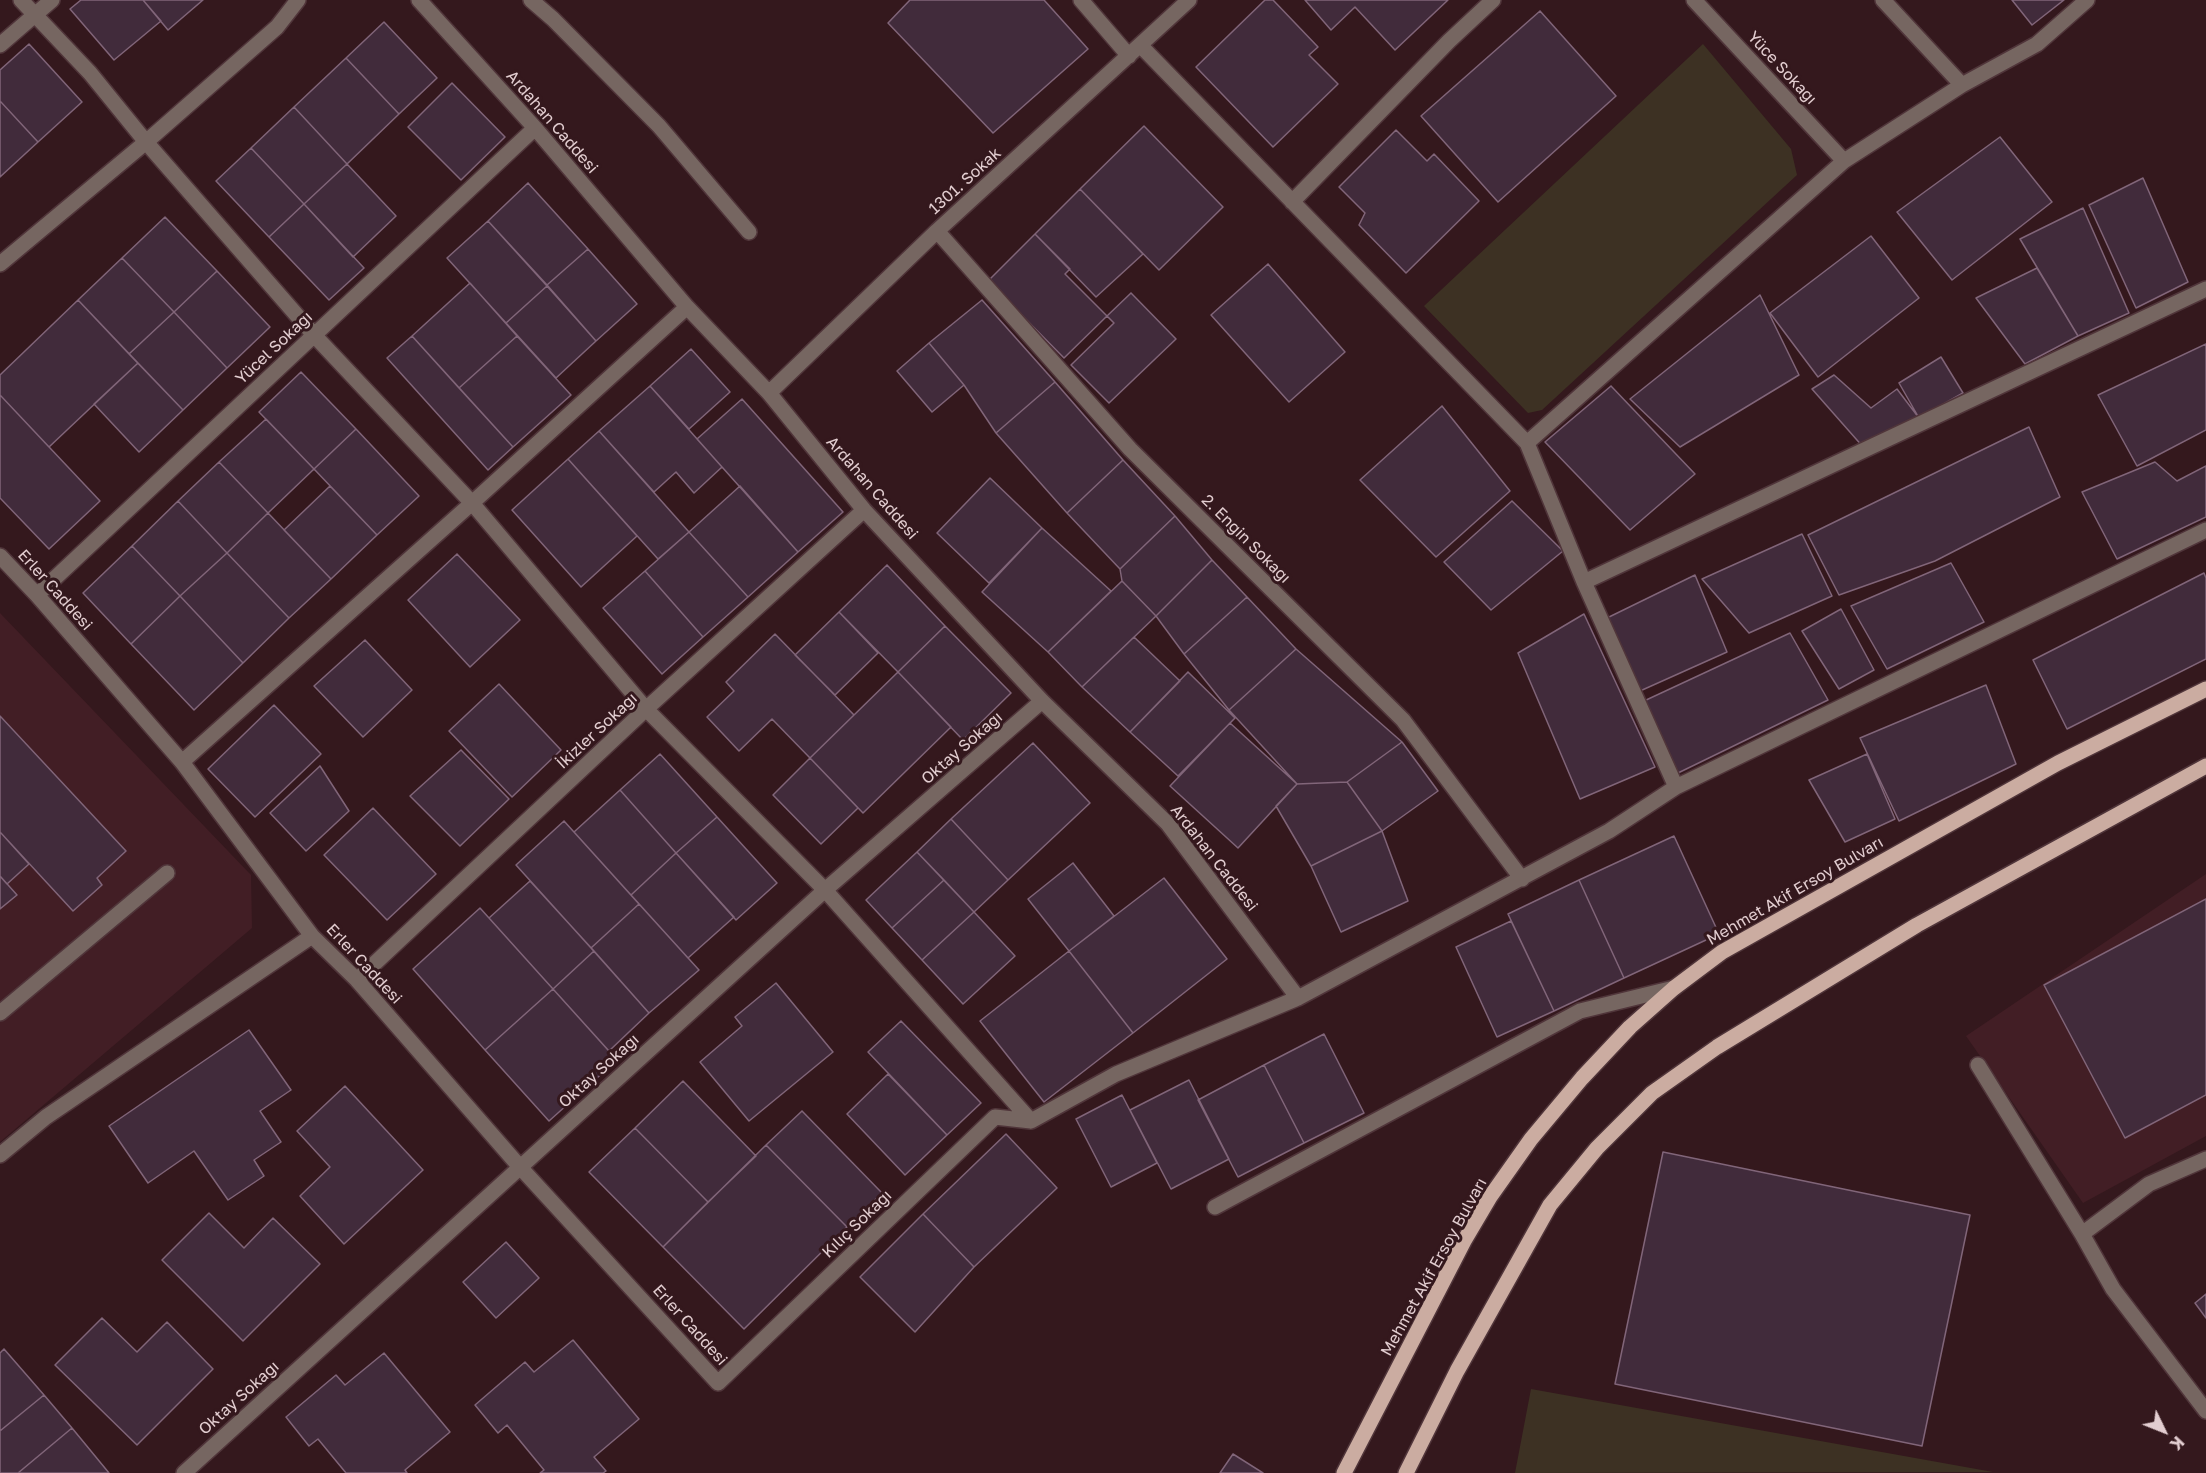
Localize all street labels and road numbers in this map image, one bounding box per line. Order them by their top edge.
street label: Yüce Sokağı [1743,28,1821,108]
street label: Ardahan Caddesi [502,67,602,177]
street label: 1301. Sokak [925,144,1005,218]
street label: Yücel Sokağı [232,308,316,388]
street label: Ardahan Caddesi [822,433,922,543]
street label: 2. Engin Sokağı [1198,491,1294,587]
street label: Erler Caddesi [14,546,96,634]
street label: İkizler Sokağı [553,689,641,773]
street label: Oktay Sokağı [918,708,1006,788]
street label: Ardahan Caddesi [1166,801,1262,915]
street label: Mehmet Akif Ersoy Bulvarı [1703,833,1887,949]
street label: Erler Caddesi [322,920,406,1008]
street label: Oktay Sokağı [555,1030,643,1112]
street label: Mehmet Akif Ersoy Bulvarı [1377,1175,1491,1359]
street label: Kılıç Sokağı [818,1186,896,1262]
street label: Erler Caddesi [649,1281,731,1369]
street label: Oktay Sokağı [195,1357,283,1439]

